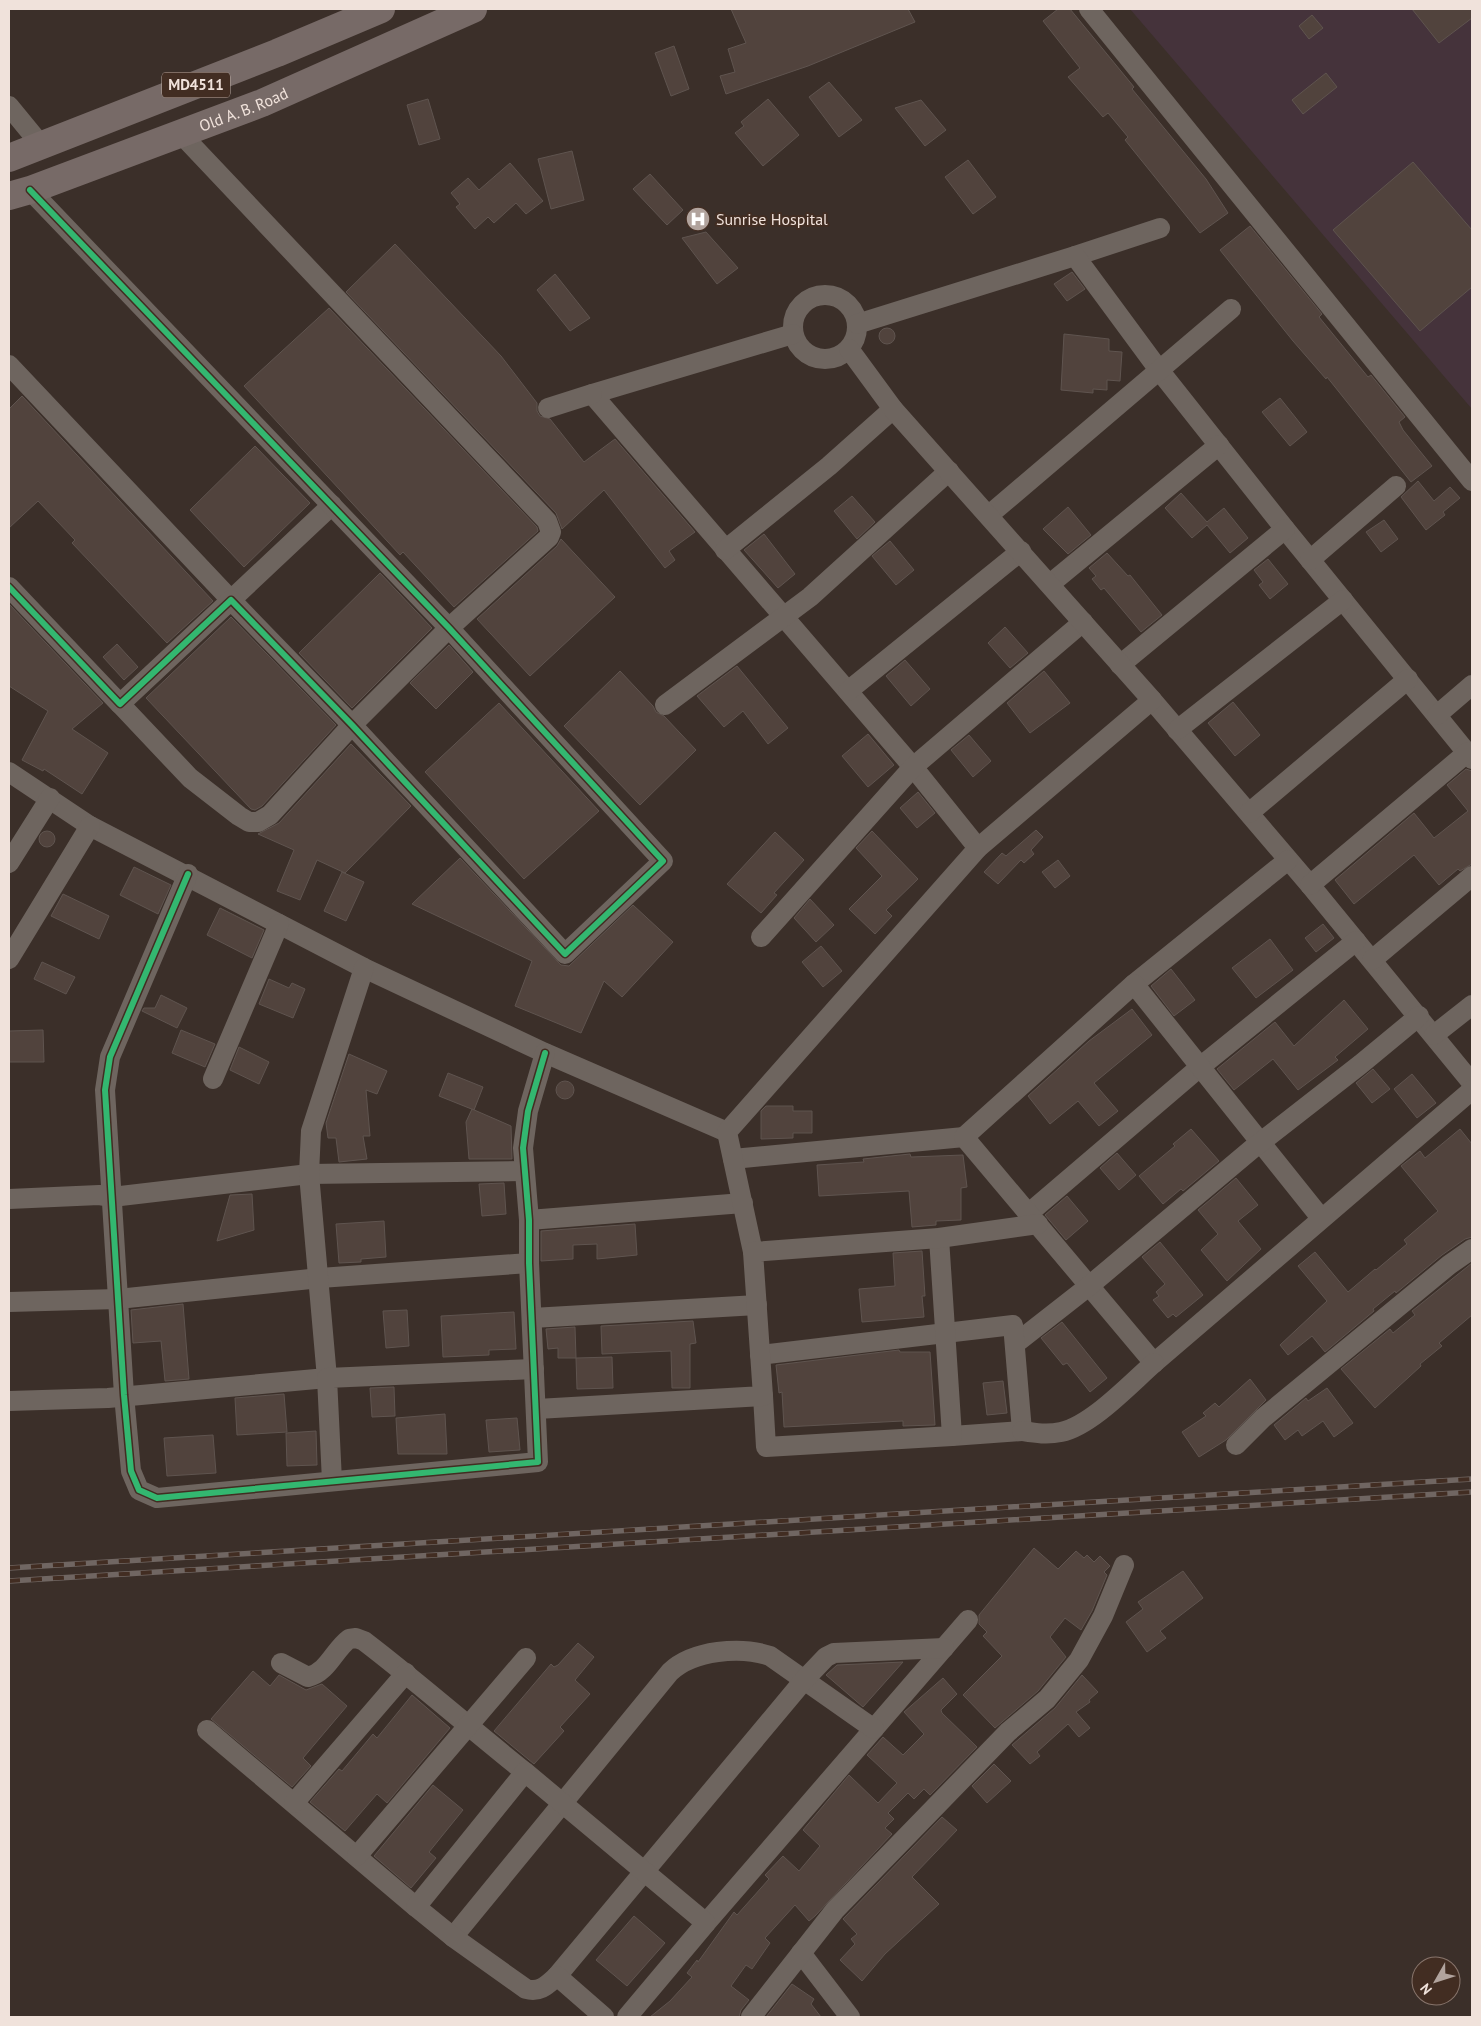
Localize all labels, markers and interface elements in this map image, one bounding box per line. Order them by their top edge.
road number: MD4511 [162,72,230,98]
street label: Old A. B. Road [196,83,291,136]
hospital icon: Sunrise Hospital [685,206,711,232]
place label: Sunrise Hospital [716,209,828,229]
north arrow [1411,1956,1461,2006]
text: N [1416,1980,1436,1998]

